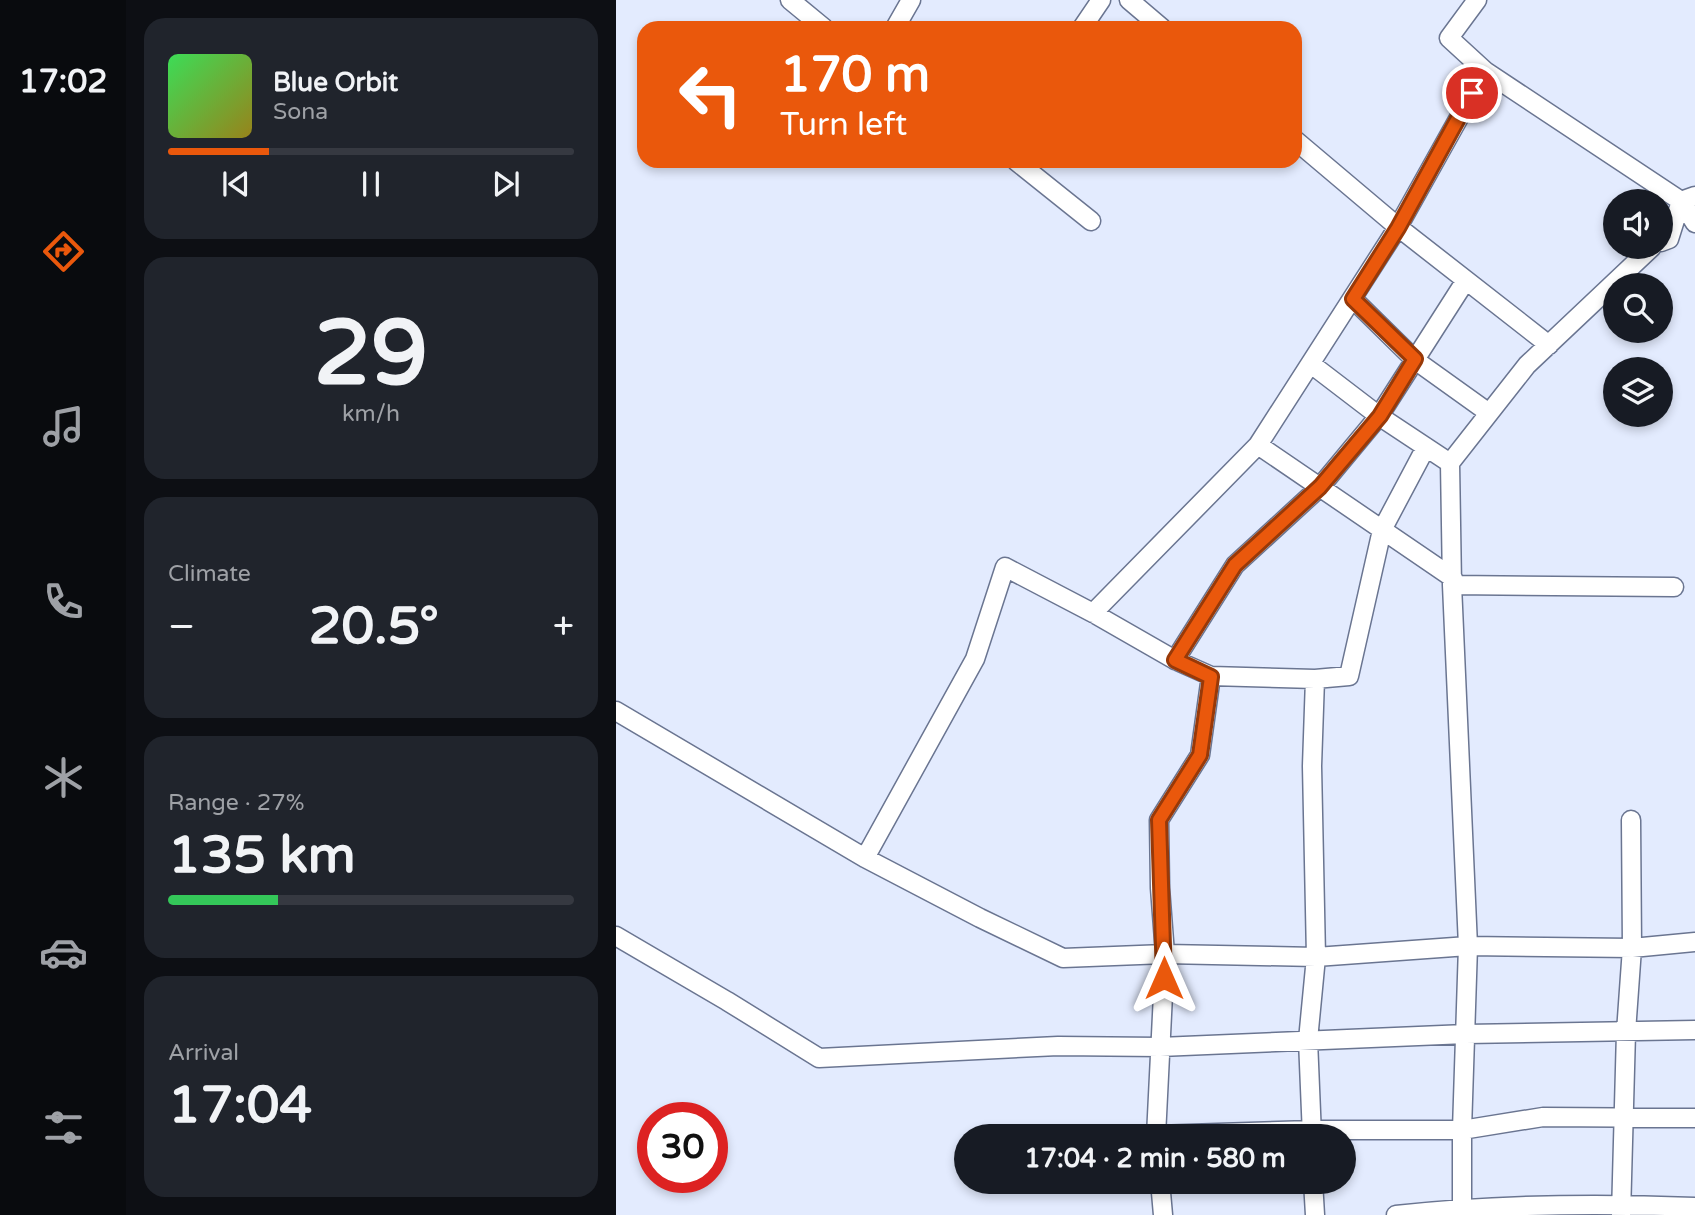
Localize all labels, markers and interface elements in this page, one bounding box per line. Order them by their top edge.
text: 170 m [780,46,930,105]
icon: left [665,49,756,140]
text: 17:02 [19,63,107,101]
pin [1442,63,1502,123]
text: Blue Orbit [273,67,398,98]
icon: arrive [1453,74,1491,112]
text: Sona [273,98,328,126]
text: Turn left [780,106,907,144]
icon: previous [217,165,255,203]
icon: pause [352,165,390,203]
icon: next [487,165,525,203]
map controls [1603,189,1673,427]
button: sound [1603,189,1673,259]
icon: directions [39,227,88,276]
button: search [1603,273,1673,343]
text: 29 [314,299,428,409]
button: layers [1603,357,1673,427]
text: km/h [342,400,400,428]
icon: music [39,402,88,451]
text: Climate [168,560,251,588]
icon: phone [39,577,88,626]
text: 20.5° [309,595,439,658]
text: − [168,604,195,650]
text: + [553,604,574,650]
icon: climate [39,753,88,802]
text: Range · 27% [168,789,304,817]
text: 135 km [168,824,356,887]
icon: car [39,928,88,977]
position arrow [1127,941,1201,1015]
text: Arrival [168,1039,239,1067]
text: 17:04 [168,1074,312,1137]
speed limit sign: 30 [637,1102,728,1193]
icon: filters [39,1103,88,1152]
text: 17:04 · 2 min · 580 m [1024,1143,1286,1174]

